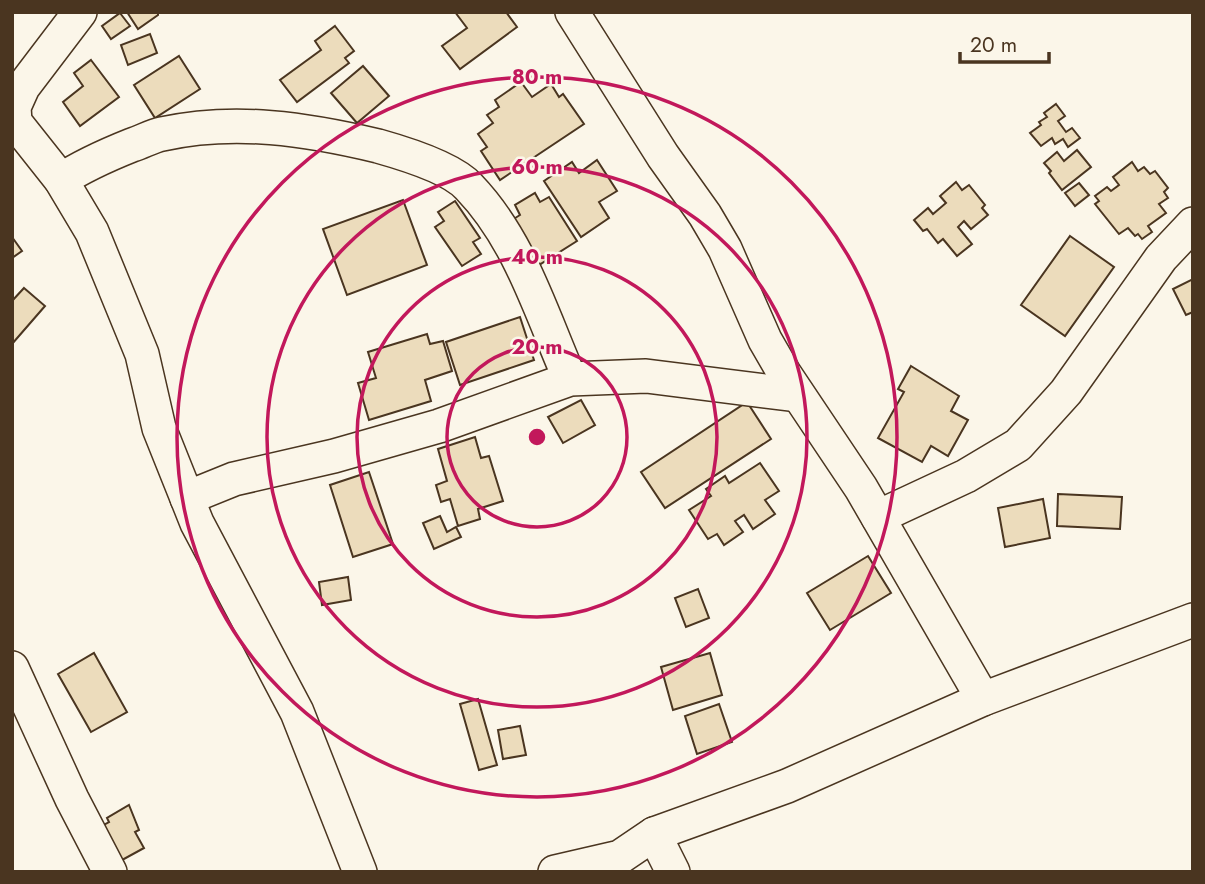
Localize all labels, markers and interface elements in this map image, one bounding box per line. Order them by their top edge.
scale bar [960,21,1049,65]
text: 20 m [970,30,1017,60]
text: 80 m [512,62,562,92]
text: 60 m [511,152,563,182]
text: 40 m [511,242,563,272]
text: 20 m [511,332,563,362]
centre of rings [525,425,549,449]

